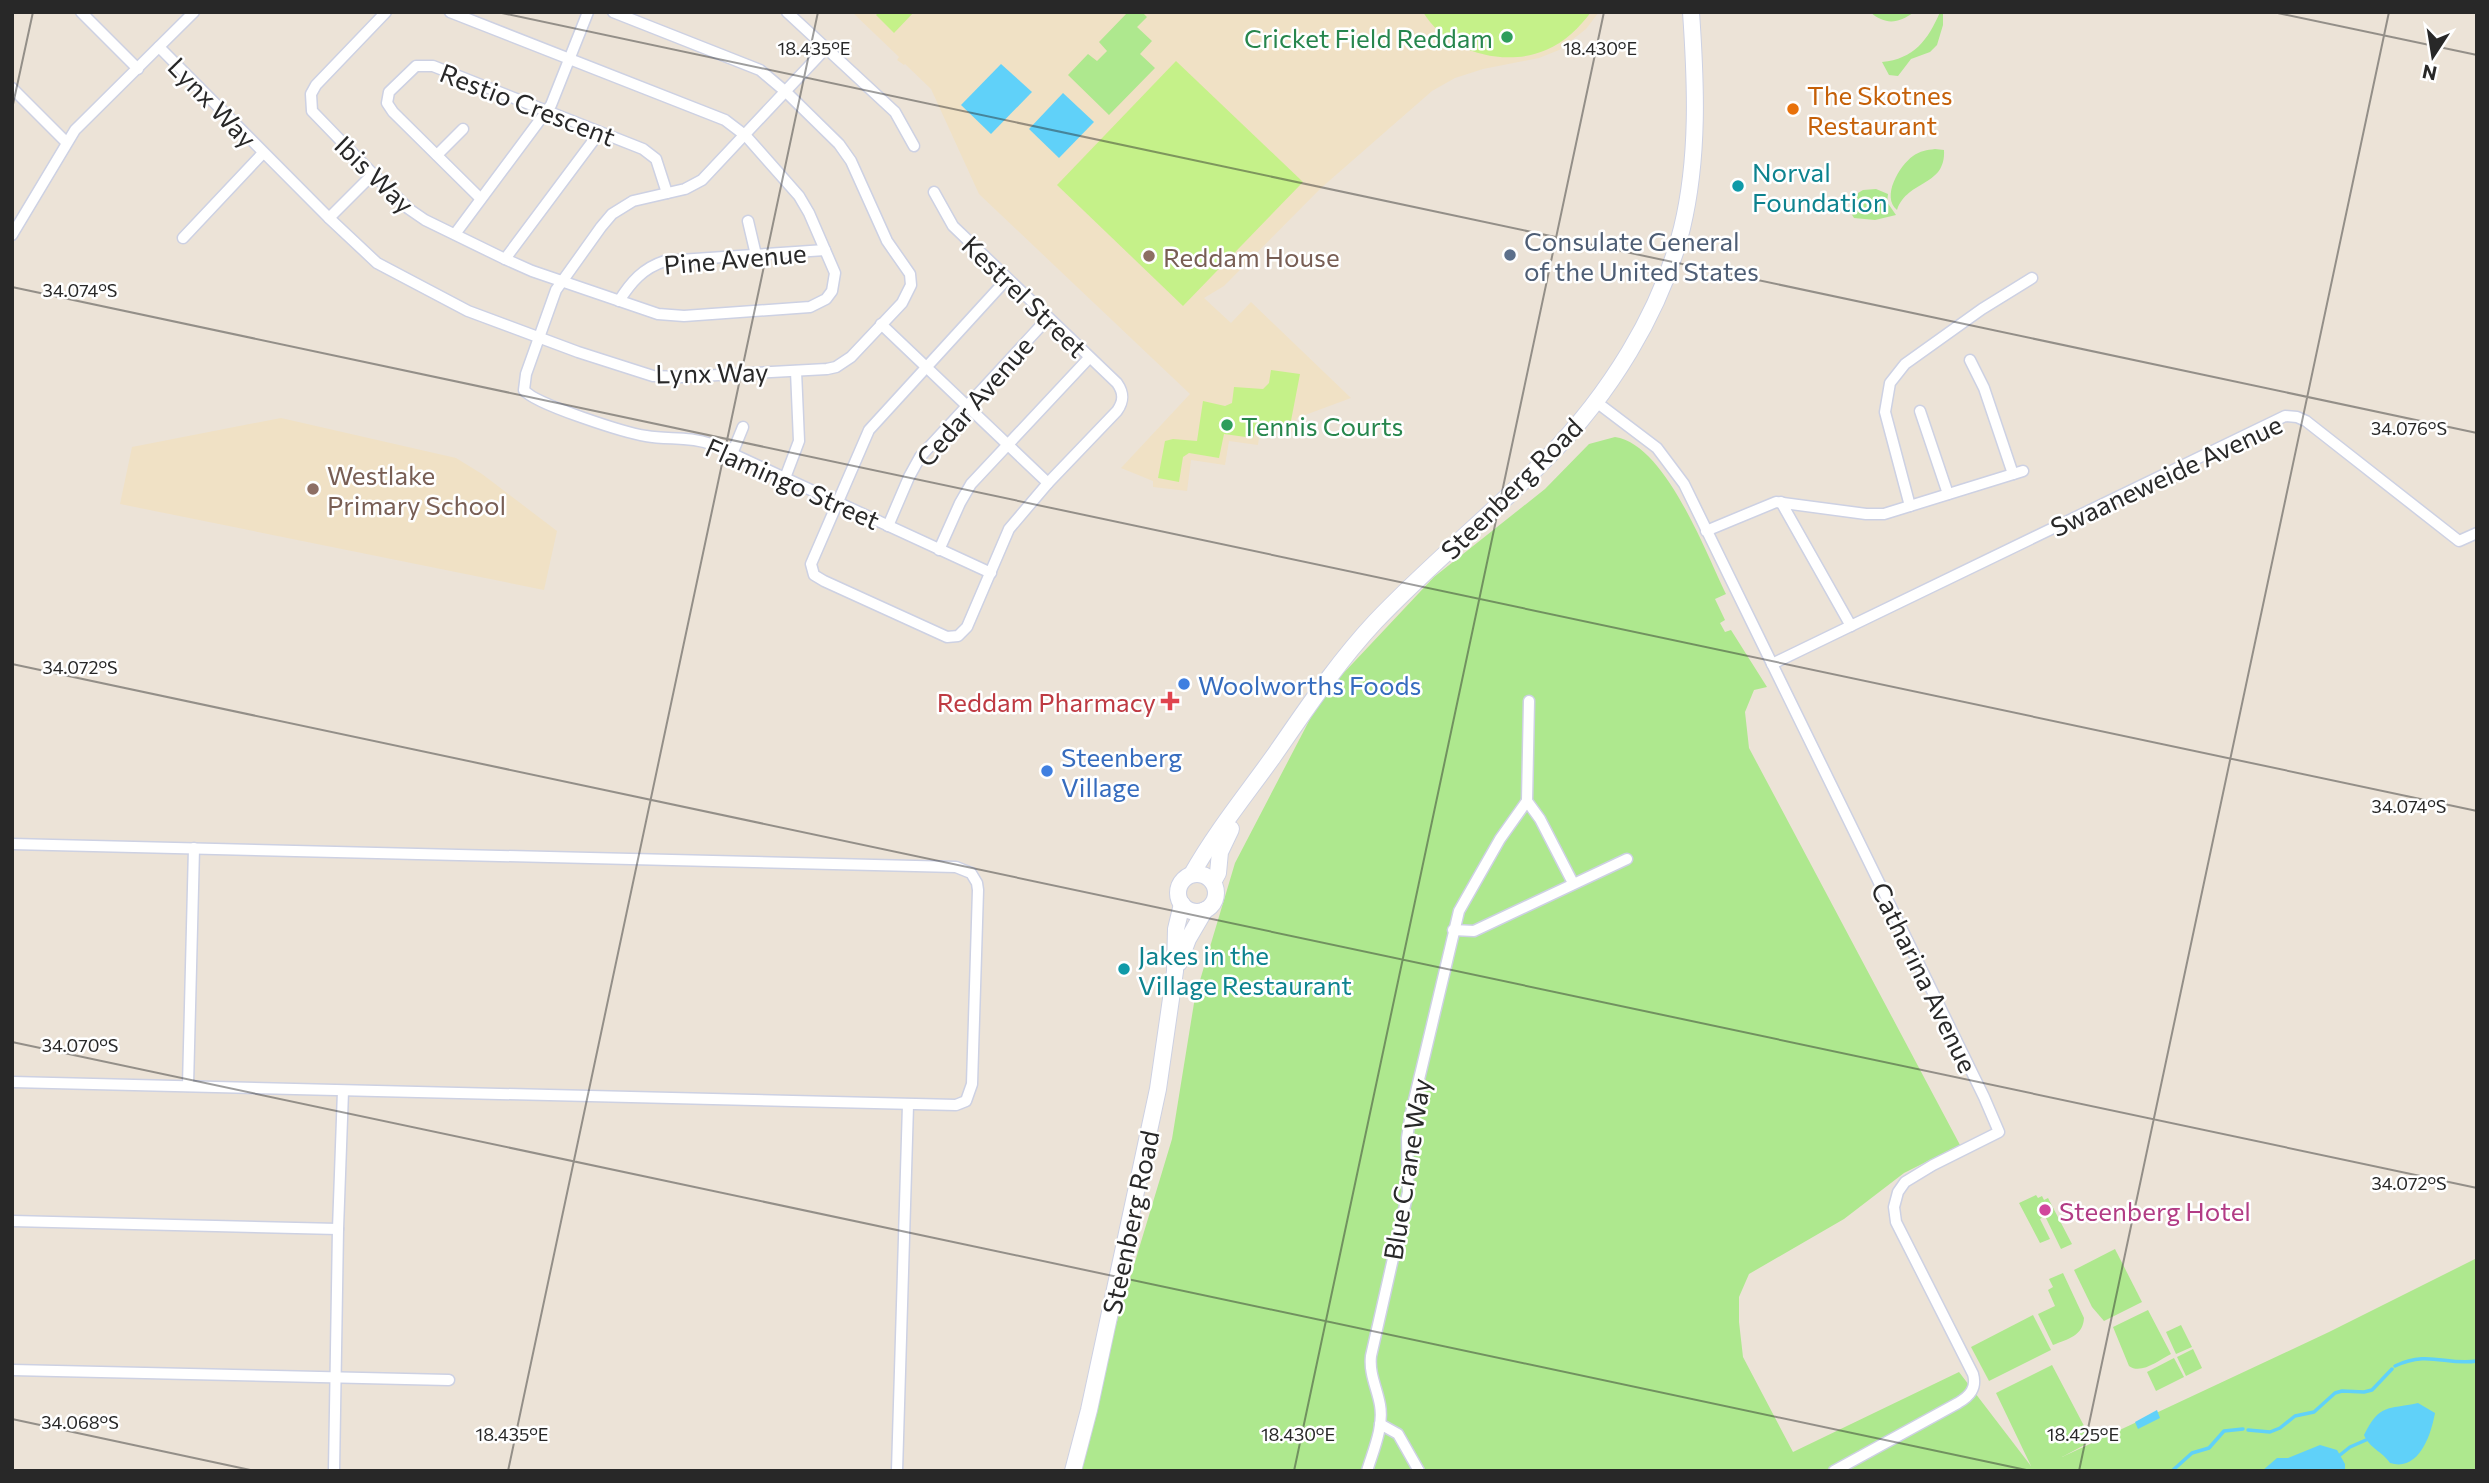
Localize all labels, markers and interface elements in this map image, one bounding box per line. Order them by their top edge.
north arrow [2398,21,2468,91]
place label: Cricket Field Reddam [1244,22,1493,53]
marker: Cricket Field Reddam [1499,29,1515,45]
text: 18.435°E [778,37,850,59]
text: 18.430°E [1563,37,1637,59]
street label: Lynx Way [163,51,263,153]
street label: Restio Crescent [436,56,620,152]
text: N [2420,60,2439,86]
place label: The Skotnes Restaurant [1807,79,1952,140]
marker: The Skotnes Restaurant [1785,101,1801,117]
street label: Ibis Way [329,129,421,219]
place label: Norval Foundation [1752,156,1888,217]
marker: Norval Foundation [1730,178,1746,194]
place label: Consulate General of the United States [1524,225,1759,286]
street label: Kestrel Street [956,229,1094,363]
street label: Pine Avenue [662,236,808,280]
place label: Reddam House [1163,241,1340,272]
marker: Consulate General of the United States [1502,247,1518,263]
marker: Reddam House [1141,248,1157,264]
text: 34.074°S [43,279,117,301]
street label: Cedar Avenue [909,330,1039,472]
street label: Lynx Way [655,356,769,388]
street label: Swaaneweide Avenue [2045,408,2287,542]
place label: Tennis Courts [1241,410,1403,441]
street label: Steenberg Road [1434,411,1588,565]
marker: Tennis Courts [1219,417,1235,433]
text: 34.076°S [2371,417,2447,439]
street label: Flamingo Street [701,431,885,535]
place label: Westlake Primary School [327,459,506,520]
marker: Westlake Primary School [305,481,321,497]
text: 34.072°S [42,656,118,678]
place label: Woolworths Foods [1198,669,1421,700]
marker: Woolworths Foods [1176,676,1192,692]
place label: Reddam Pharmacy [937,686,1156,717]
marker: Reddam Pharmacy [1162,693,1178,709]
place label: Steenberg Village [1061,741,1182,802]
marker: Steenberg Village [1039,763,1055,779]
text: 34.074°S [2372,795,2446,817]
street label: Catharina Avenue [1866,877,1984,1077]
place label: Jakes in the Village Restaurant [1138,939,1352,1000]
marker: Jakes in the Village Restaurant [1116,961,1132,977]
text: 34.070°S [42,1034,118,1056]
street label: Blue Crane Way [1376,1076,1436,1262]
street label: Steenberg Road [1095,1127,1165,1317]
text: 34.072°S [2371,1172,2447,1194]
place label: Steenberg Hotel [2059,1195,2251,1226]
marker: Steenberg Hotel [2037,1202,2053,1218]
text: 34.068°S [41,1411,119,1433]
text: 18.435°E [476,1423,548,1445]
text: 18.430°E [1261,1423,1335,1445]
text: 18.425°E [2047,1423,2119,1445]

